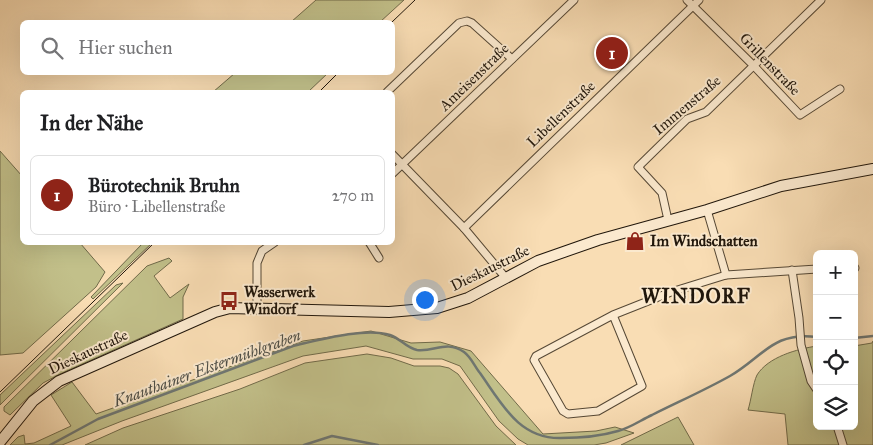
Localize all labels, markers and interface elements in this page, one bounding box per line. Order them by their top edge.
search box [20,20,395,75]
street label: Grillenstraße [736,29,804,99]
icon: search [38,34,66,62]
pin: 1 [596,34,628,72]
text: Hier suchen [78,36,172,59]
street label: Ameisenstraße [435,39,512,115]
street label: Immenstraße [650,72,724,138]
street label: Libellenstraße [523,77,599,151]
text: In der Nähe [40,110,143,136]
text: Bürotechnik Bruhn [88,174,240,197]
text: 1 [54,186,60,205]
text: 270 m [332,186,374,205]
text: Büro · Libellenstraße [88,197,225,216]
shop icon: Im Windschatten [624,230,646,252]
place label: Im Windschatten [650,232,759,250]
street label: Dieskaustraße [448,241,532,295]
map controls [813,250,858,430]
button: + [813,250,858,295]
place label: Wasserwerk Windorf [244,283,316,318]
district label: WINDORF [641,284,751,308]
your location [412,287,438,313]
bus stop icon: Wasserwerk Windorf [218,290,240,312]
button: − [813,295,858,340]
water label: Knauthainer Elstermühlgraben [110,325,304,411]
street label: Dieskaustraße [45,326,131,378]
button: locate [813,340,858,385]
button: layers [813,385,858,430]

